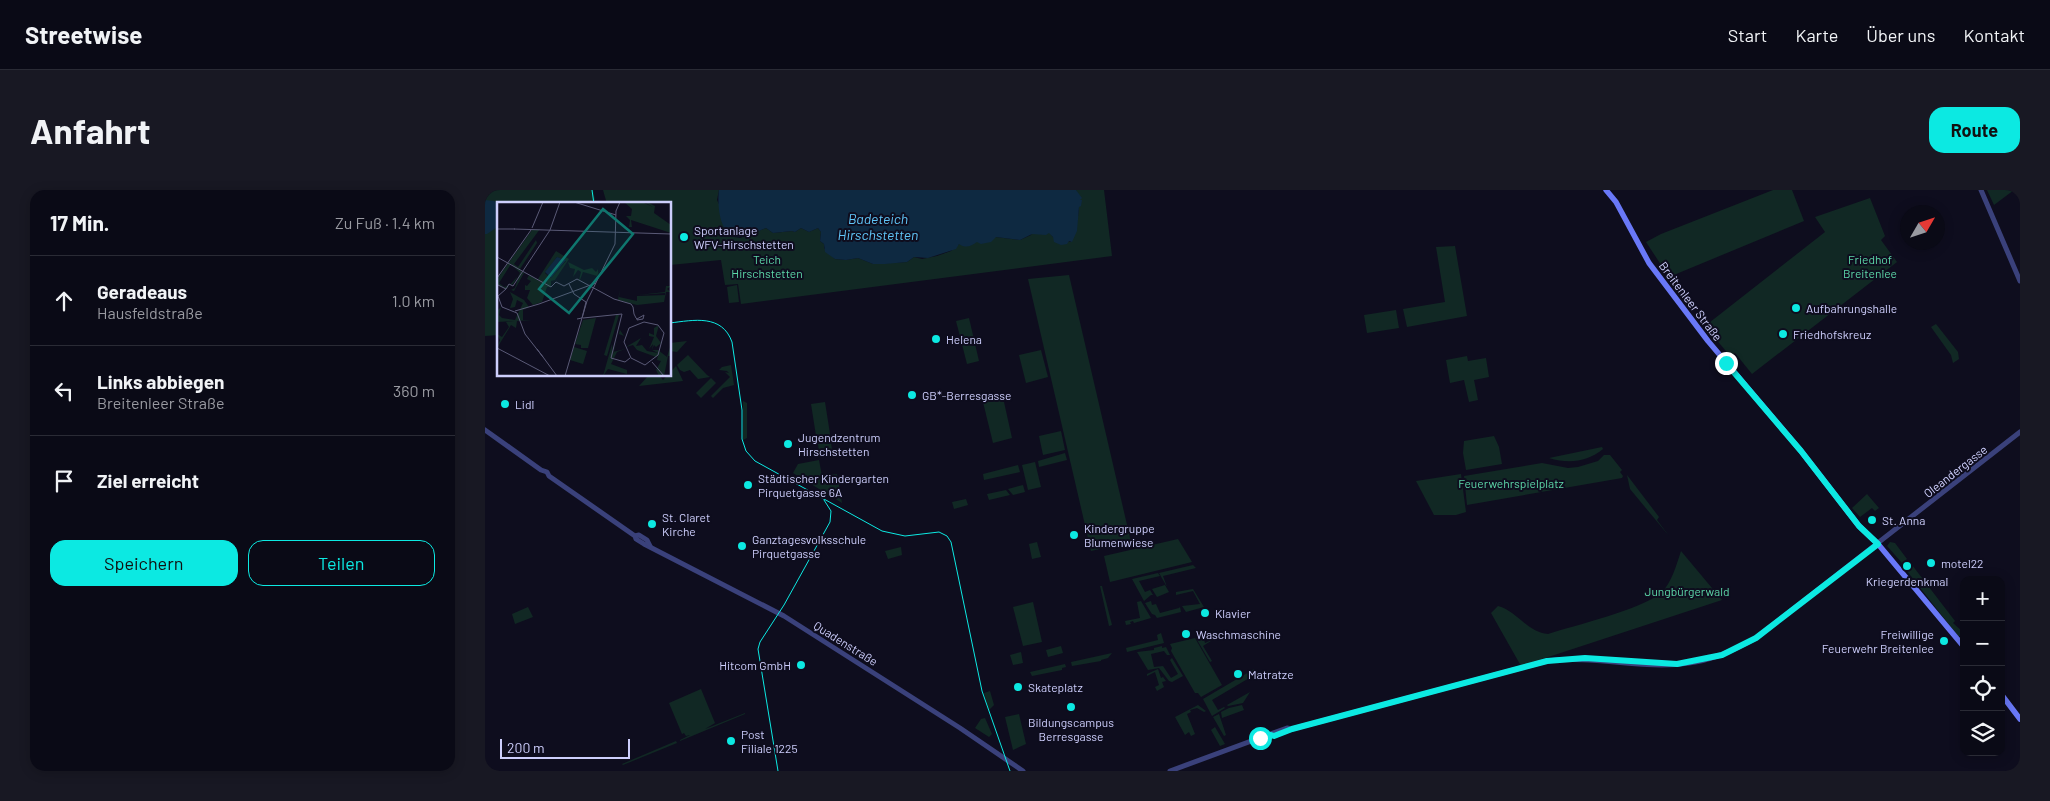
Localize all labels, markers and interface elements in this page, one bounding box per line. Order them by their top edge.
text: Streetwise [25,20,142,49]
text: Start [1728,24,1767,46]
text: Karte [1795,24,1838,46]
text: Über uns [1866,24,1935,46]
text: Kontakt [1963,24,2025,46]
button: Route [1929,107,2020,153]
text: Anfahrt [30,109,150,151]
inset map [497,202,671,376]
north arrow [1900,205,1945,250]
text: 17 Min. [50,210,109,235]
water label: Badeteich Hirschstetten [838,210,918,243]
text: Zu Fuß · 1.4 km [335,213,435,232]
place label: Sportanlage WFV-Hirschstetten [694,223,794,251]
marker: Sportanlage WFV-Hirschstetten [678,231,690,243]
park label: Teich Hirschstetten [731,252,803,280]
park label: Friedhof Breitenlee [1843,252,1897,280]
street label: Breitenleer Straße [1657,259,1725,343]
text: Geradeaus [97,280,187,303]
icon: ahead [50,287,78,315]
text: 1.0 km [392,291,435,310]
place label: Aufbahrungshalle [1806,301,1897,315]
marker: Aufbahrungshalle [1790,302,1802,314]
text: Hausfeldstraße [97,303,203,322]
place label: Friedhofskreuz [1793,327,1871,341]
marker: Friedhofskreuz [1777,328,1789,340]
place label: Helena [946,332,982,346]
marker: Helena [930,333,942,345]
route end [1715,352,1738,375]
text: Links abbiegen [97,370,224,393]
icon: left [50,377,78,405]
text: 360 m [393,381,435,400]
place label: GB*-Berresgasse [922,388,1011,402]
marker: GB*-Berresgasse [906,389,918,401]
text: Breitenleer Straße [97,393,224,412]
place label: Lidl [515,397,534,411]
marker: Lidl [499,398,511,410]
place label: Jugendzentrum Hirschstetten [798,430,880,458]
marker: Jugendzentrum Hirschstetten [782,438,794,450]
street label: Oleandergasse [1921,442,1989,500]
icon: arrive [50,467,78,495]
text: Ziel erreicht [97,469,199,492]
place label: Städtischer Kindergarten Pirquetgasse 6A [758,471,889,499]
park label: Feuerwehrspielplatz [1458,476,1564,490]
marker: Städtischer Kindergarten Pirquetgasse 6A [742,479,754,491]
place label: St. Claret Kirche [662,510,710,538]
place label: St. Anna [1882,513,1925,527]
marker: St. Anna [1866,514,1878,526]
marker: St. Claret Kirche [646,518,658,530]
place label: Kindergruppe Blumenwiese [1084,521,1155,549]
marker: Kindergruppe Blumenwiese [1068,529,1080,541]
place label: Ganztagesvolksschule Pirquetgasse [752,532,866,560]
button: Speichern [50,540,238,586]
button: Teilen [248,540,435,586]
marker: Ganztagesvolksschule Pirquetgasse [736,540,748,552]
place label: motel22 [1941,556,1984,570]
marker: motel22 [1925,557,1937,569]
marker: Kriegerdenkmal [1901,560,1913,572]
place label: Kriegerdenkmal [1866,574,1948,588]
map controls [1960,576,2005,756]
button: + [1960,576,2005,621]
park label: Jungbürgerwald [1645,584,1729,598]
place label: Klavier [1215,606,1251,620]
marker: Klavier [1199,607,1211,619]
street label: Quadenstraße [812,618,880,668]
button: − [1960,621,2005,666]
place label: Waschmaschine [1196,627,1281,641]
place label: Freiwillige Feuerwehr Breitenlee [1822,627,1934,655]
marker: Waschmaschine [1180,628,1192,640]
marker: Freiwillige Feuerwehr Breitenlee [1938,635,1950,647]
place label: Hitcom GmbH [719,658,791,672]
marker: Hitcom GmbH [795,659,807,671]
button: locate [1960,666,2005,711]
place label: Matratze [1248,667,1294,681]
marker: Matratze [1232,668,1244,680]
place label: Skateplatz [1028,680,1083,694]
marker: Skateplatz [1012,681,1024,693]
marker: Bildungscampus Berresgasse [1065,701,1077,713]
button: layers [1960,711,2005,756]
place label: Bildungscampus Berresgasse [1028,715,1114,743]
place label: Post Filiale 1225 [741,727,798,755]
route start [1249,727,1272,750]
marker: Post Filiale 1225 [725,735,737,747]
scale bar [500,736,630,759]
text: 200 m [507,739,545,756]

